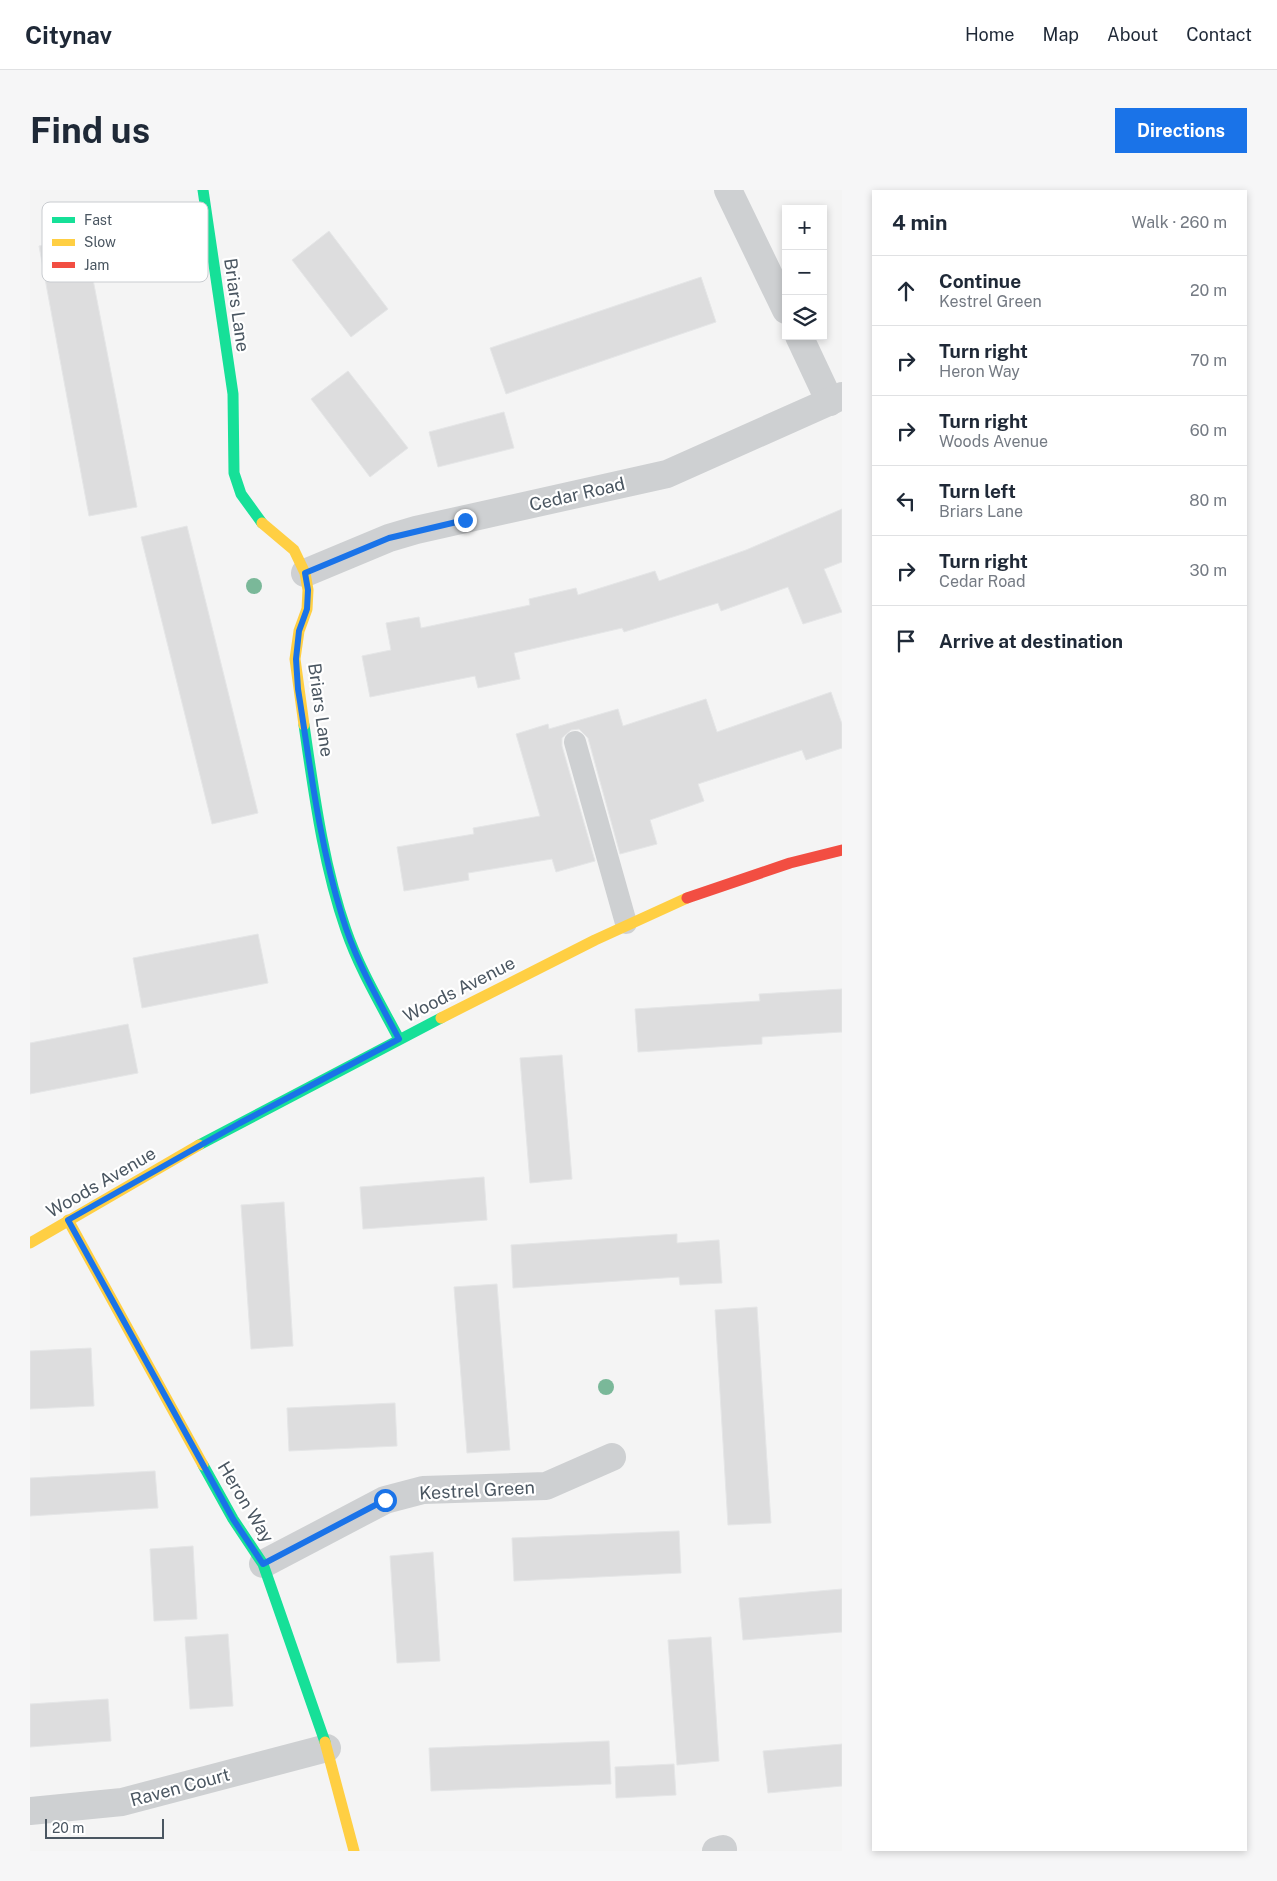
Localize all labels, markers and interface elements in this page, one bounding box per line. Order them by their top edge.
text: Citynav [25,21,112,49]
text: Home [965,24,1015,45]
text: Map [1043,24,1079,45]
text: About [1107,24,1158,45]
text: Contact [1186,24,1252,45]
button: Directions [1115,108,1247,153]
text: Find us [30,110,150,151]
legend [42,202,208,282]
map controls [782,205,827,340]
button: + [782,205,827,250]
text: 4 min [892,210,947,235]
text: Fast [84,212,112,228]
text: Walk · 260 m [1132,213,1227,232]
text: Slow [84,234,116,250]
button: − [782,250,827,295]
text: Jam [84,257,109,273]
street label: Briars Lane [220,257,254,353]
text: Continue [939,270,1021,292]
icon: ahead [892,277,920,305]
text: 20 m [1190,281,1227,300]
text: Kestrel Green [939,292,1042,311]
button: layers [782,295,827,340]
text: Turn right [939,340,1028,362]
icon: right [892,347,920,375]
text: 70 m [1190,351,1227,370]
text: Heron Way [939,362,1020,381]
text: Turn right [939,410,1028,432]
icon: right [892,417,920,445]
text: 60 m [1190,421,1227,440]
text: Woods Avenue [939,432,1048,451]
street label: Cedar Road [527,473,627,515]
text: Turn left [939,480,1016,502]
icon: left [892,487,920,515]
text: 80 m [1189,491,1227,510]
text: Briars Lane [939,502,1023,521]
route end [454,509,477,532]
text: Turn right [939,550,1028,572]
icon: right [892,557,920,585]
text: 30 m [1190,561,1227,580]
text: Cedar Road [939,572,1025,591]
icon: arrive [892,627,920,655]
text: Arrive at destination [939,630,1123,652]
street label: Briars Lane [304,662,338,758]
street label: Woods Avenue [400,952,518,1026]
street label: Woods Avenue [43,1142,159,1222]
street label: Heron Way [214,1458,279,1547]
street label: Kestrel Green [419,1476,535,1504]
route start [374,1489,397,1512]
street label: Raven Court [128,1764,232,1810]
scale bar [45,1816,164,1839]
text: 20 m [52,1820,84,1836]

